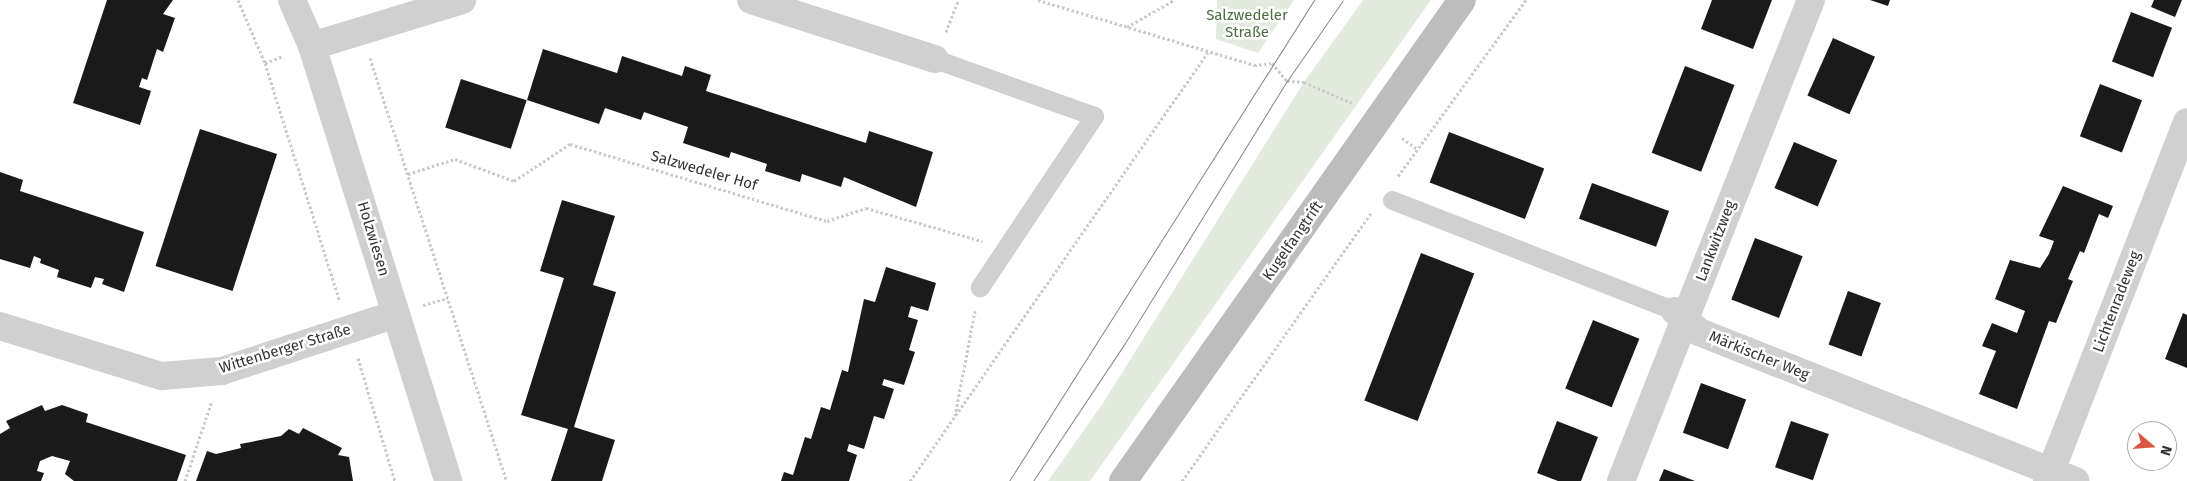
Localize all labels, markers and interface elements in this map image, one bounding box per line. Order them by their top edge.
park label: Salzwedeler Straße [1206,6,1288,41]
street label: Salzwedeler Hof [649,147,759,195]
street label: Kugelfangtrift [1259,198,1327,284]
street label: Lankwitzweg [1692,198,1740,284]
street label: Holzwiesen [353,199,393,279]
street label: Lichtenradeweg [2089,249,2145,355]
street label: Wittenberger Straße [217,320,353,378]
street label: Märkischer Weg [1706,328,1812,384]
north arrow [2127,421,2177,471]
text: N [2156,443,2175,458]

